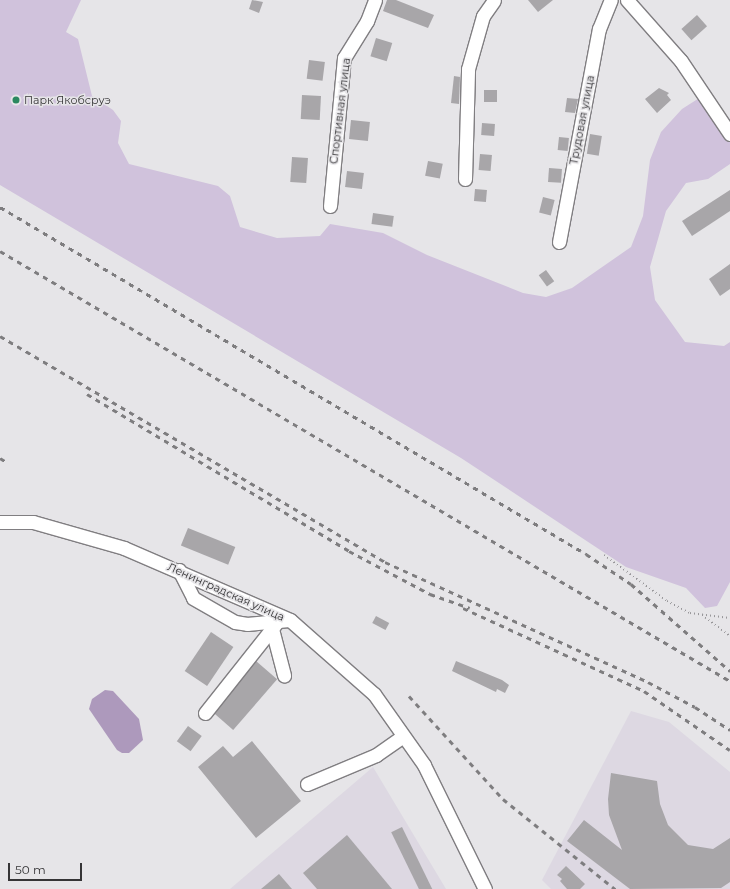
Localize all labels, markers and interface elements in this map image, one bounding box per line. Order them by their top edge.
street label: Спортивная улица [327,57,353,165]
street label: Трудовая улица [567,74,597,166]
place label: Парк Якобсруэ [24,93,111,107]
marker: Парк Якобсруэ [11,95,21,105]
street label: Ленинградская улица [165,560,287,624]
scale bar [10,855,84,881]
text: 50 m [15,862,46,877]

